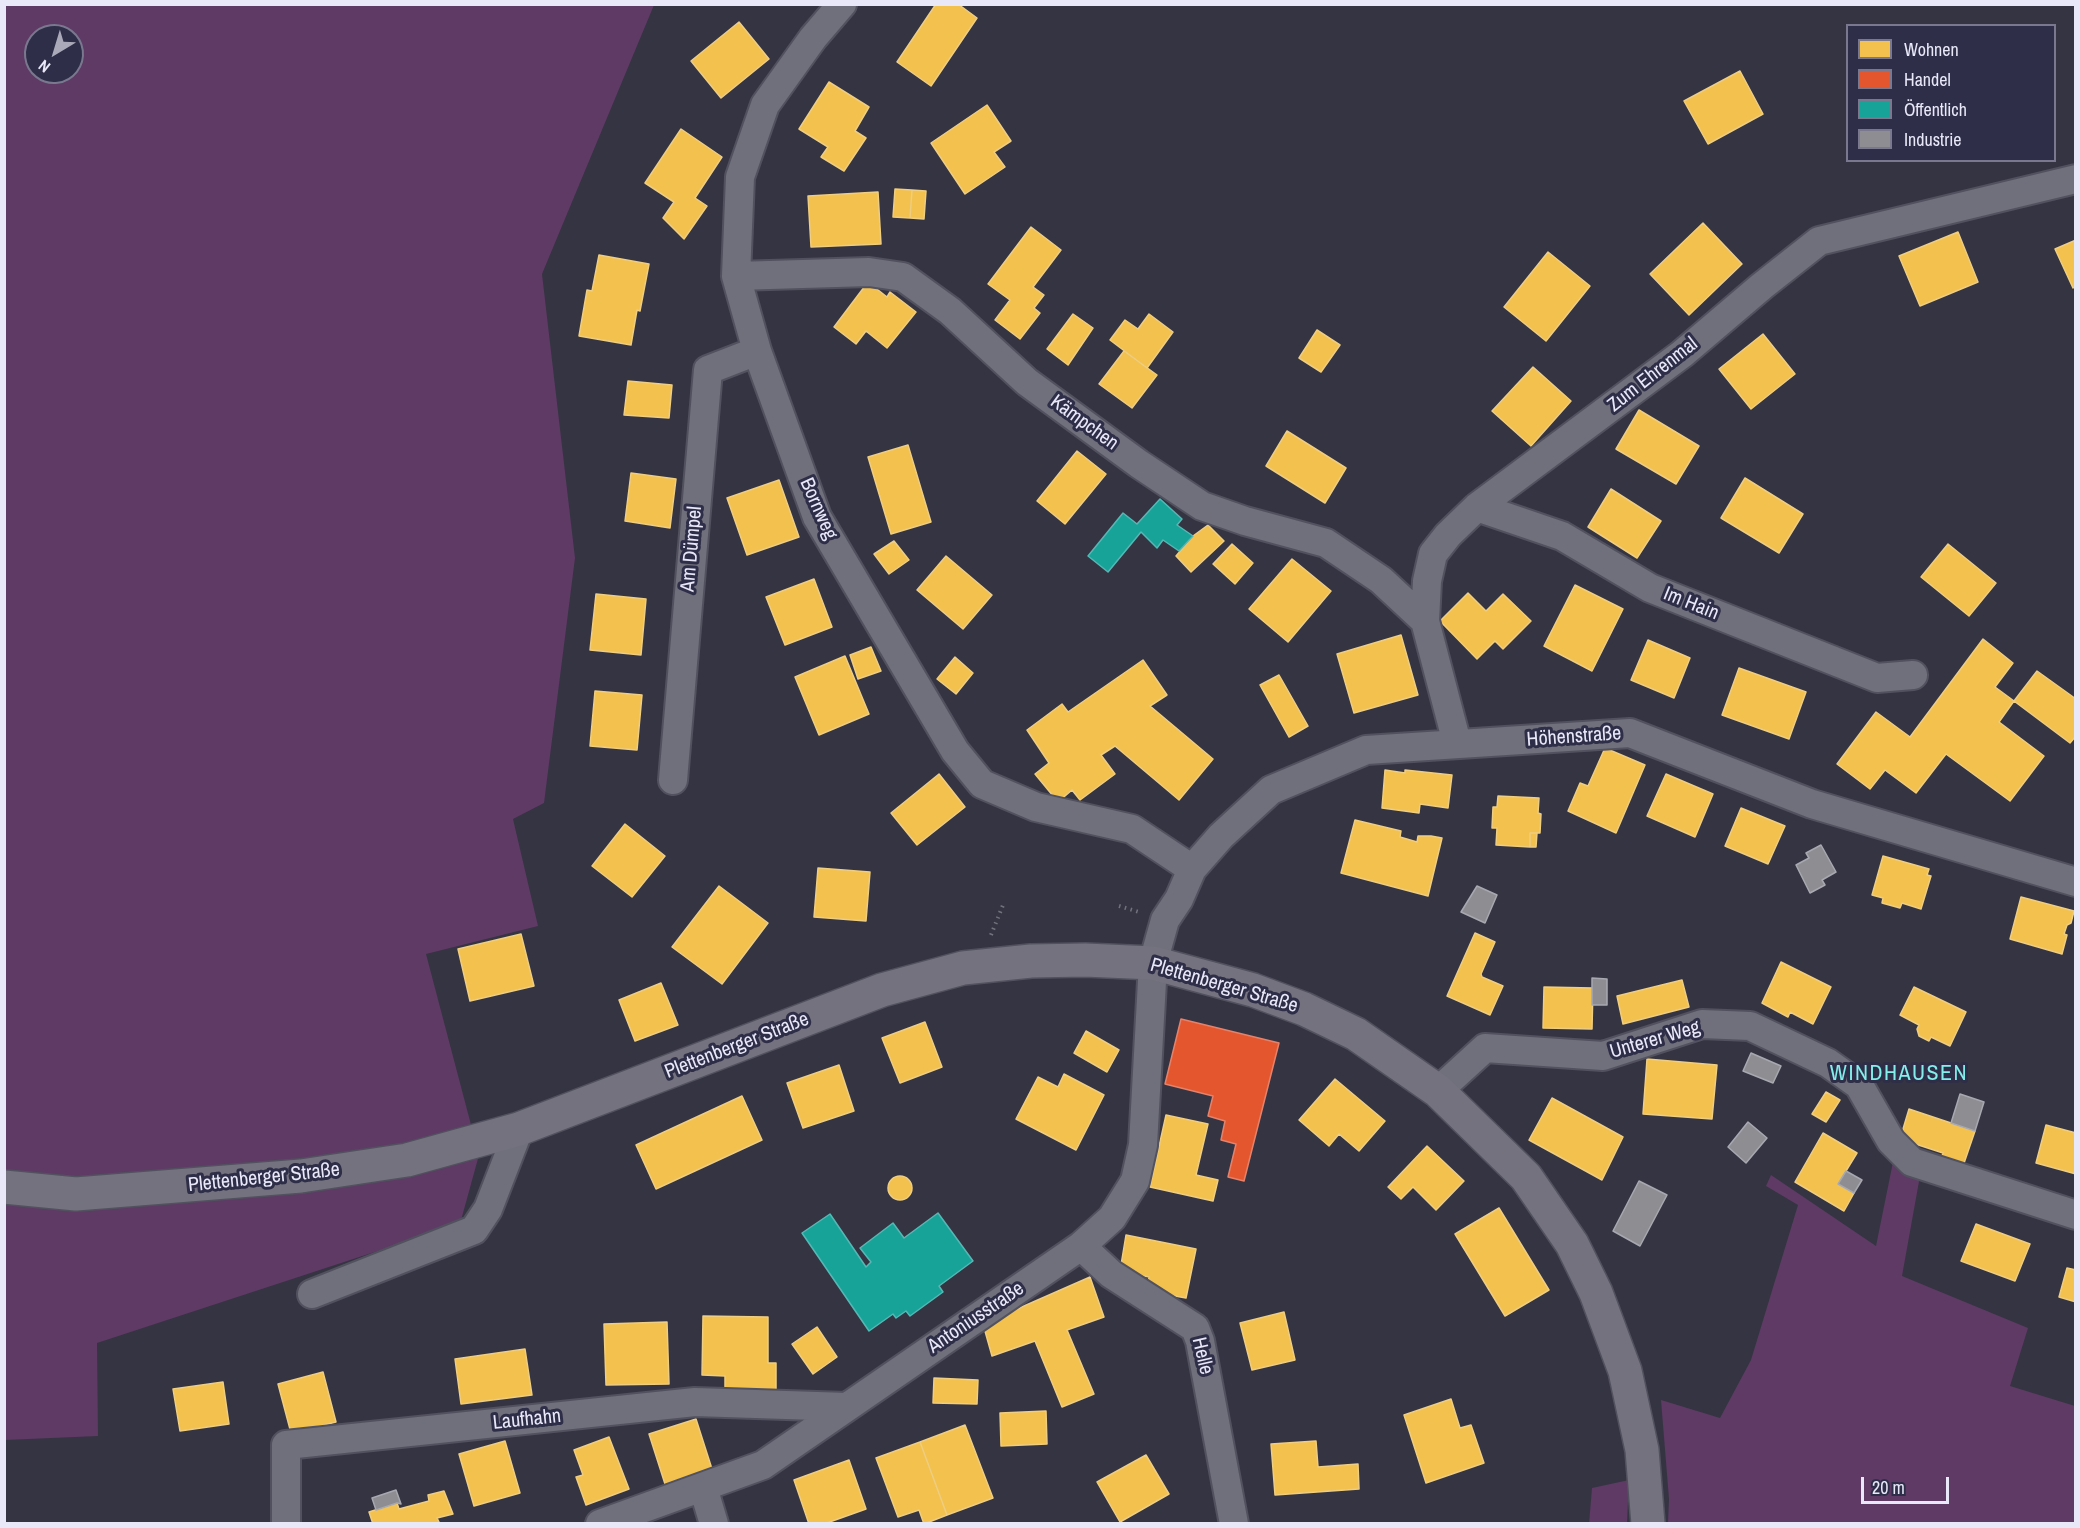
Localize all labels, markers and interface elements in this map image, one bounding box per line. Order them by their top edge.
north arrow [24,24,84,84]
legend [1846,24,2056,162]
text: Wohnen [1904,37,1959,62]
text: N [34,55,55,78]
text: Handel [1904,67,1951,92]
text: Öffentlich [1904,97,1967,122]
text: Industrie [1904,127,1961,152]
street label: Zum Ehrenmal [1603,332,1703,418]
street label: Kämpchen [1045,390,1123,456]
street label: Bornweg [794,475,842,543]
street label: Am Dümpel [676,505,708,593]
street label: Im Hain [1660,582,1722,626]
street label: Höhenstraße [1526,722,1622,752]
street label: Plettenberger Straße [1148,953,1300,1019]
street label: Plettenberger Straße [662,1008,812,1084]
street label: Unterer Weg [1607,1016,1703,1064]
district label: WINDHAUSEN [1830,1061,1968,1087]
street label: Plettenberger Straße [187,1158,341,1198]
street label: Antoniusstraße [923,1277,1029,1359]
street label: Helle [1186,1335,1218,1377]
street label: Laufhahn [492,1404,562,1436]
scale bar [1864,1465,1952,1503]
text: 20 m [1872,1475,1905,1500]

